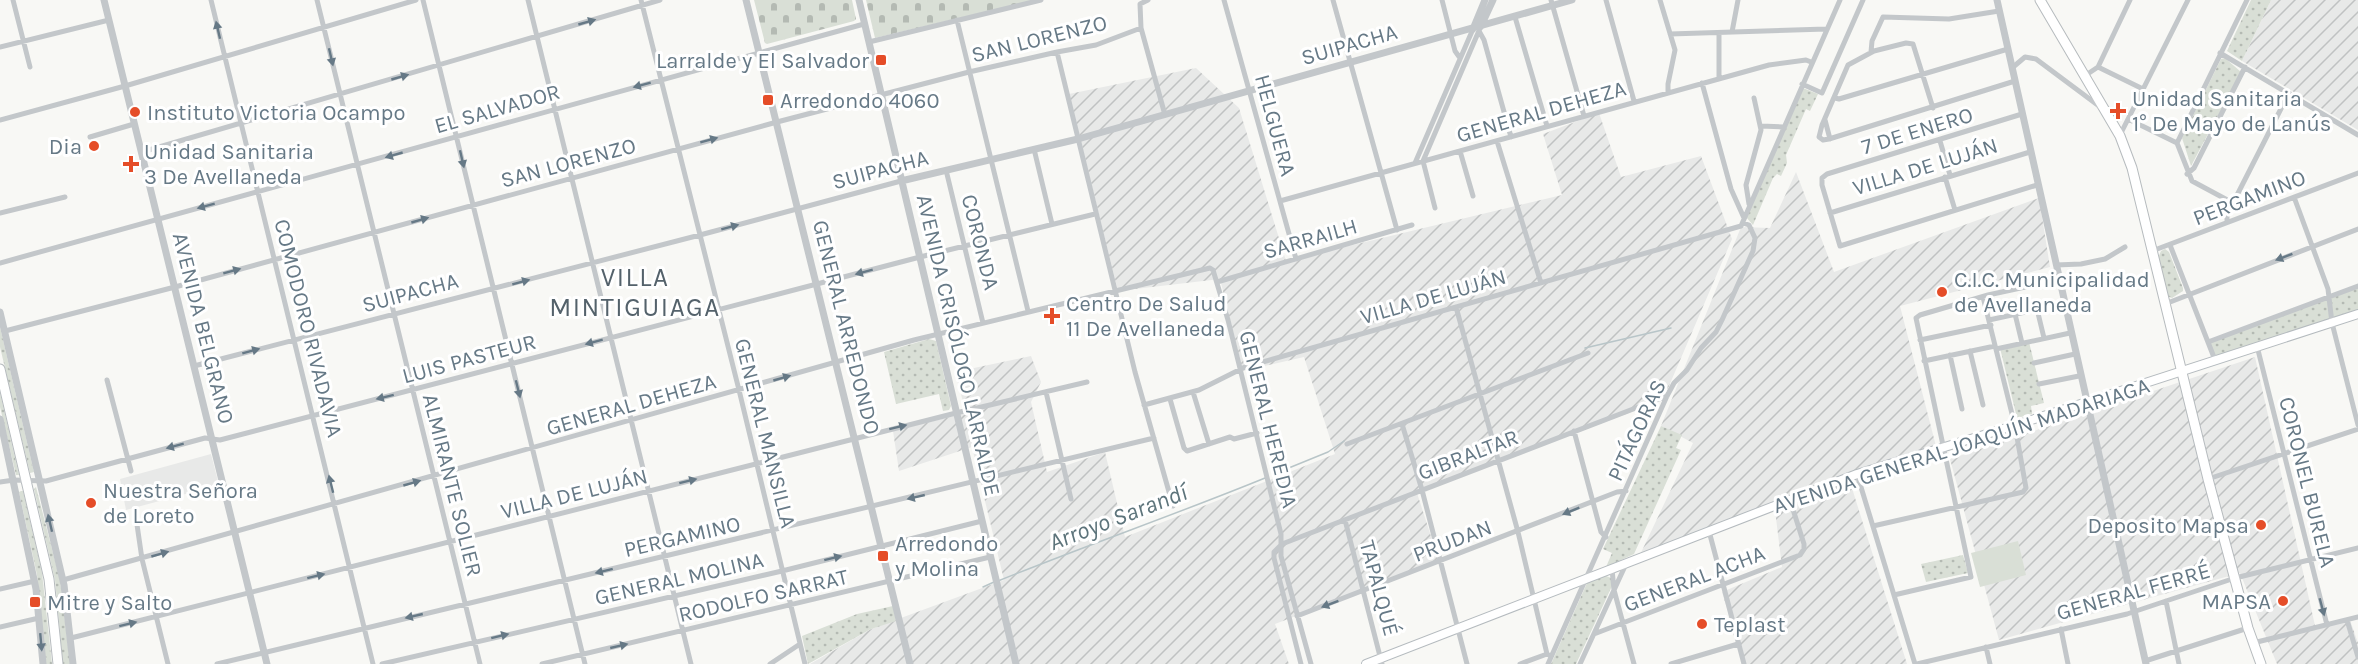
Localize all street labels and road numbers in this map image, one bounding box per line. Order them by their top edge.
street label: SAN LORENZO [969,10,1110,68]
street label: SUIPACHA [1298,19,1401,71]
street label: HELGUERA [1249,71,1301,179]
street label: GENERAL DEHEZA [1453,75,1629,149]
street label: EL SALVADOR [431,79,563,139]
street label: 7 DE ENERO [1858,102,1976,160]
street label: SAN LORENZO [498,132,639,193]
street label: VILLA DE LUJÁN [1849,132,2001,201]
street label: SUIPACHA [829,145,932,195]
street label: PERGAMINO [2189,164,2310,231]
street label: AVENIDA CRISÓLOGO LARRALDE [911,192,1006,499]
street label: CORONDA [956,192,1005,293]
street label: SARRAILH [1260,213,1360,265]
street label: COMODORO RIVADAVIA [268,217,348,440]
street label: GENERAL ARREDONDO [807,217,885,437]
street label: AVENIDA BELGRANO [167,230,239,427]
street label: VILLA DE LUJÁN [1357,263,1509,330]
street label: SUIPACHA [359,268,462,318]
street label: GENERAL HEREDIA [1233,328,1303,511]
street label: LUIS PASTEUR [399,329,539,389]
street label: GENERAL MANSILLA [729,336,801,531]
street label: GENERAL DEHEZA [543,368,719,442]
street label: AVENIDA GENERAL JOAQUÍN MADARIAGA [1769,372,2153,519]
street label: PITÁGORAS [1601,375,1672,485]
street label: ALMIRANTE SOLIER [417,391,487,579]
street label: CORONEL BURELA [2273,394,2341,571]
street label: GIBRALTAR [1414,424,1522,486]
street label: VILLA DE LUJÁN [498,462,650,525]
street label: PERGAMINO [621,511,743,563]
street label: PRUDAN [1409,514,1495,568]
street label: TAPALQUÉ [1354,537,1405,639]
street label: GENERAL ACHA [1620,540,1769,618]
street label: GENERAL MOLINA [592,547,767,611]
street label: GENERAL FERRÉ [2053,557,2213,626]
street label: RODOLFO SARRAT [676,564,851,628]

